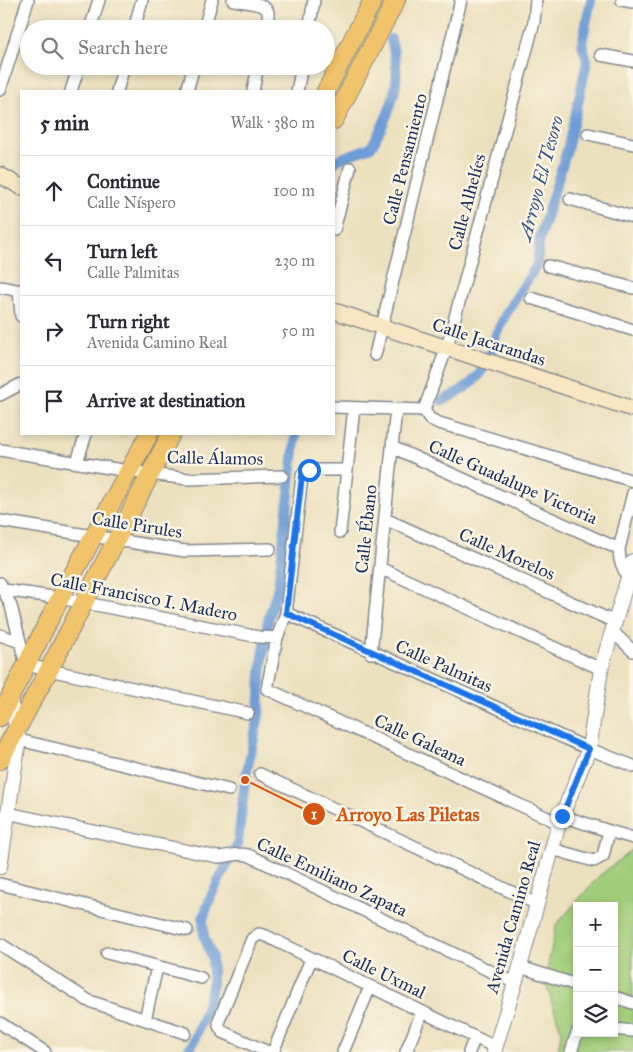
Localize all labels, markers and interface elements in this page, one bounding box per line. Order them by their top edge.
search box [20,20,335,75]
icon: search [38,34,66,62]
text: Search here [78,36,168,59]
street label: Calle Pensamiento [378,91,432,227]
text: 5 min [40,110,89,136]
text: Walk · 380 m [231,113,315,132]
water label: Arroyo El Tesoro [512,113,568,245]
street label: Calle Alhelíes [444,151,490,253]
text: Continue [87,170,160,193]
icon: ahead [40,177,68,205]
text: 100 m [273,181,315,200]
text: Calle Níspero [87,193,176,212]
text: Turn left [87,240,157,263]
icon: left [40,247,68,275]
text: 230 m [275,251,315,270]
text: Calle Palmitas [87,263,179,282]
text: Turn right [87,310,170,333]
street label: Calle Jacarandas [429,313,548,372]
icon: right [40,317,68,345]
text: 50 m [281,321,315,340]
text: Avenida Camino Real [87,333,227,352]
icon: arrive [40,387,68,415]
text: Arrive at destination [87,389,245,412]
street label: Calle Guadalupe Victoria [425,435,601,529]
street label: Calle Álamos [167,444,263,470]
route start [298,459,321,482]
street label: Calle Ébano [348,483,382,574]
street label: Calle Pirules [90,507,184,543]
street label: Calle Morelos [455,523,559,585]
street label: Calle Francisco I. Madero [49,568,239,626]
street label: Calle Palmitas [392,635,496,697]
street label: Calle Galeana [371,709,470,771]
callout: Arroyo Las Piletas [302,797,490,831]
text: Arroyo Las Piletas [335,803,480,827]
text: 1 [311,805,317,823]
route end [551,805,574,828]
street label: Calle Emiliano Zapata [253,832,411,922]
street label: Avenida Camino Real [480,838,545,997]
map controls [573,902,618,1037]
button: + [573,902,618,947]
street label: Calle Uxmal [339,944,430,1004]
button: − [573,947,618,992]
button: layers [573,992,618,1037]

